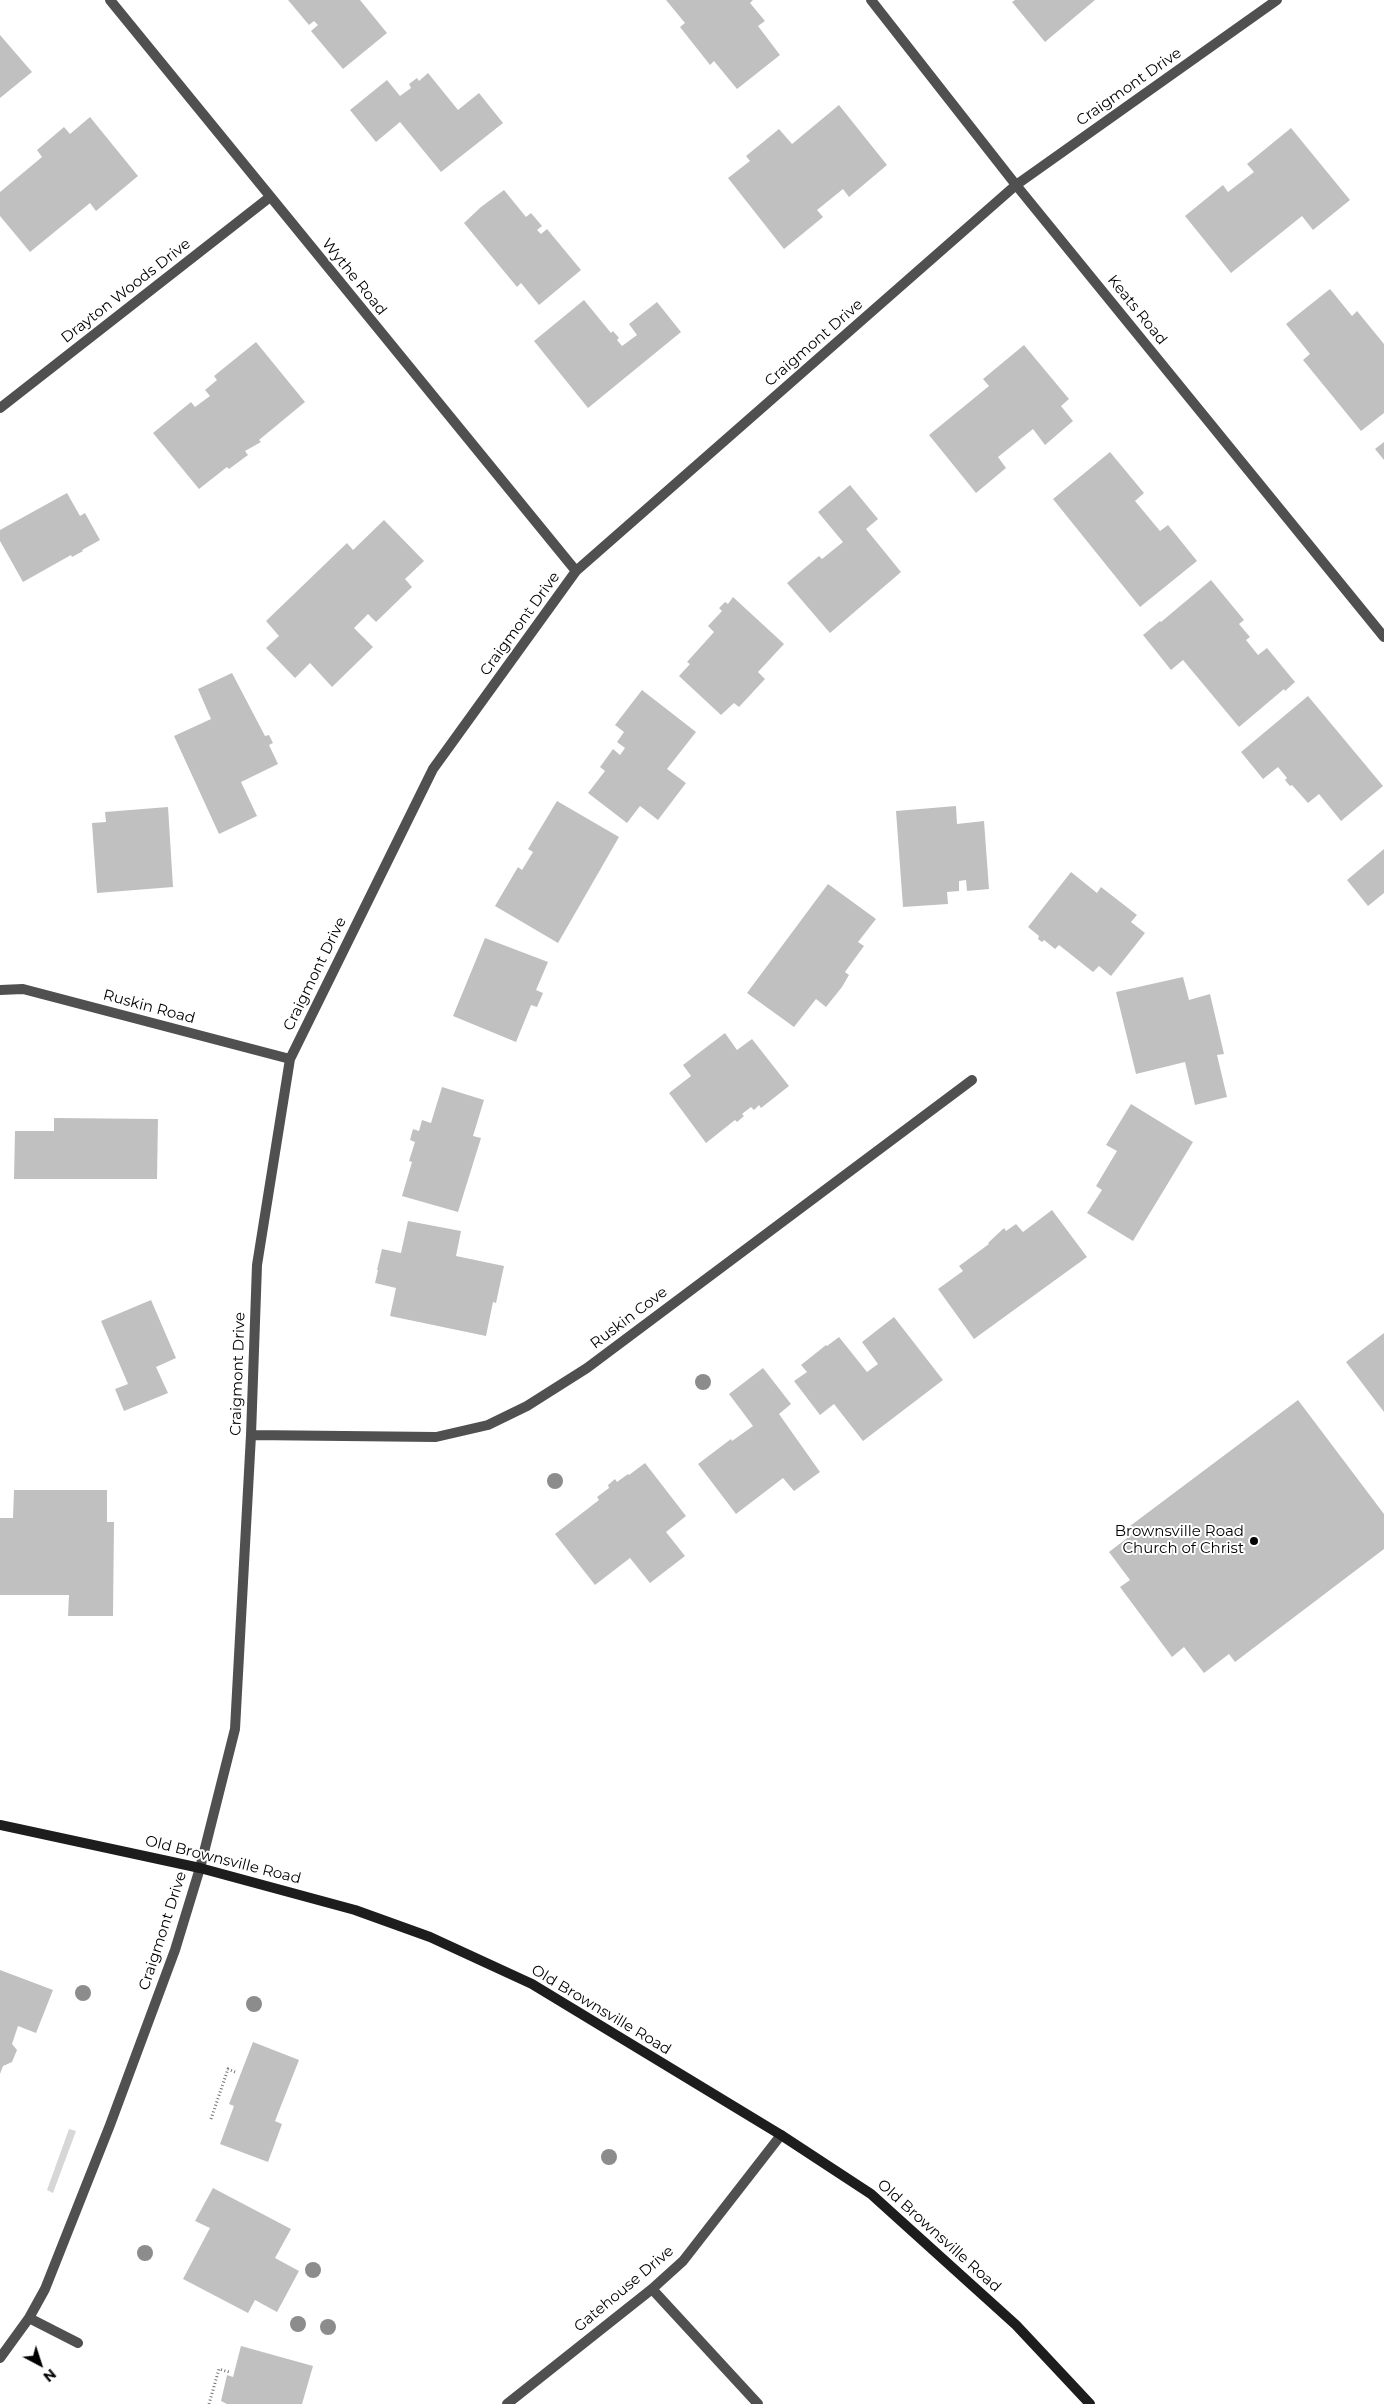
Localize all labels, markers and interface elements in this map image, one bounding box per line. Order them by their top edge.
street label: Craigmont Drive [1073,44,1185,130]
street label: Drayton Woods Drive [58,235,194,347]
street label: Wythe Road [318,235,390,319]
street label: Keats Road [1103,271,1171,349]
street label: Craigmont Drive [761,296,867,390]
street label: Craigmont Drive [476,569,564,679]
street label: Craigmont Drive [280,914,350,1034]
street label: Ruskin Road [101,986,197,1028]
street label: Ruskin Cove [587,1283,671,1353]
street label: Craigmont Drive [227,1312,249,1436]
place label: Brownsville Road Church of Christ [1115,1523,1244,1558]
marker: Brownsville Road Church of Christ [1248,1535,1260,1547]
street label: Old Brownsville Road [143,1832,303,1888]
street label: Craigmont Drive [135,1869,191,1993]
street label: Old Brownsville Road [528,1961,674,2059]
street label: Old Brownsville Road [874,2176,1004,2296]
street label: Gatehouse Drive [571,2242,677,2336]
north arrow [15,2339,65,2389]
text: N [40,2365,60,2386]

